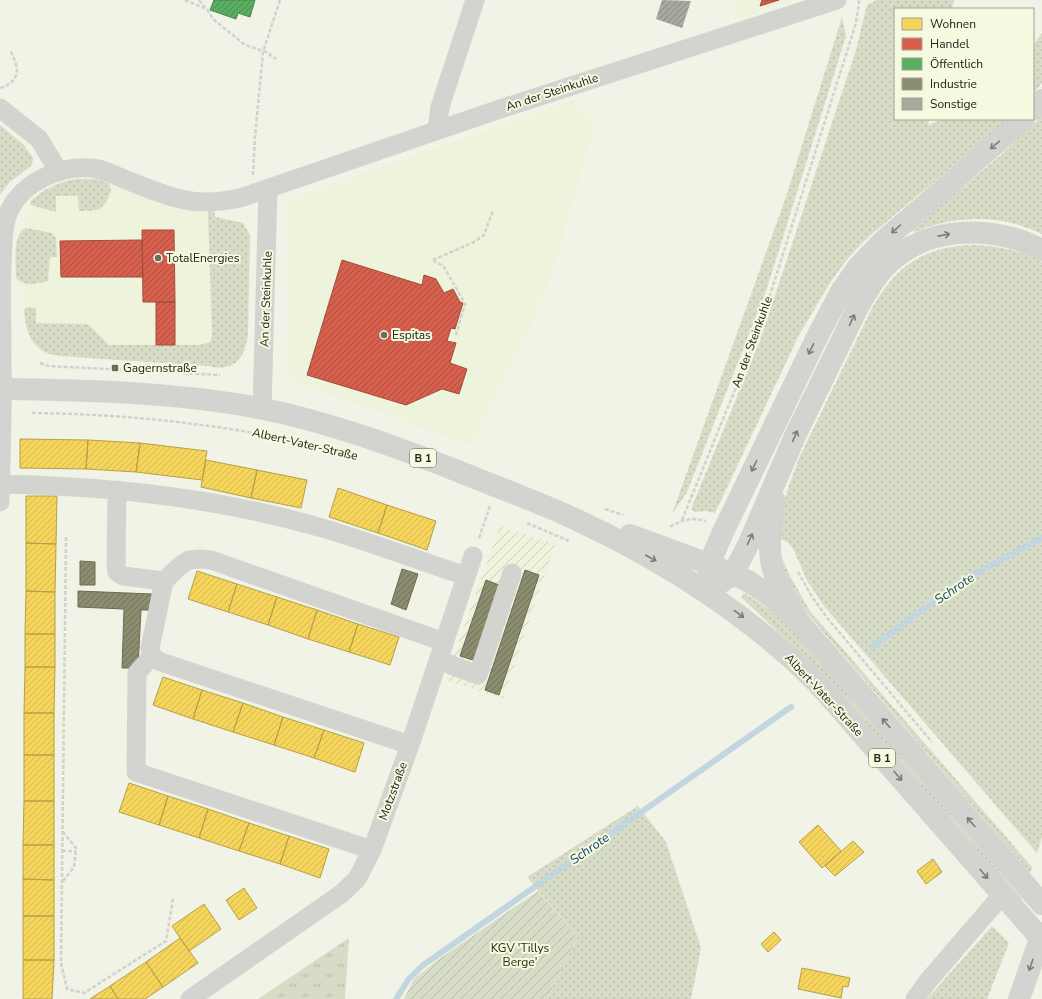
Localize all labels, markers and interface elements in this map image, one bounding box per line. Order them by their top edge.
legend [894,8,1034,120]
text: Wohnen [930,16,976,32]
text: Handel [930,36,970,52]
text: Öffentlich [930,56,983,72]
street label: An der Steinkuhle [504,70,600,114]
text: Industrie [930,76,977,92]
text: Sonstige [930,96,977,112]
one-way arrow [990,141,1001,150]
one-way arrow [891,224,901,234]
one-way arrow [937,231,950,239]
place label: TotalEnergies [166,250,240,266]
street label: An der Steinkuhle [256,251,276,347]
marker: TotalEnergies [153,253,163,263]
street label: An der Steinkuhle [728,294,776,390]
one-way arrow [849,314,856,326]
place label: Espitas [392,327,431,343]
marker: Espitas [379,330,389,340]
one-way arrow [807,343,814,355]
place label: Gagernstraße [123,360,197,376]
marker: Gagernstraße [110,363,120,373]
street label: Albert-Vater-Straße [251,424,359,464]
one-way arrow [792,431,799,443]
road number: B 1 [410,449,436,467]
one-way arrow [750,460,757,472]
one-way arrow [747,533,755,545]
one-way arrow [644,555,656,562]
water label: Schrote [931,569,978,609]
one-way arrow [733,610,744,619]
street label: Albert-Vater-Straße [781,650,867,740]
one-way arrow [882,718,891,729]
road number: B 1 [869,749,895,767]
street label: Motzstraße [375,760,411,822]
one-way arrow [894,771,903,781]
one-way arrow [967,817,976,827]
water label: Schrote [566,829,613,869]
one-way arrow [979,869,988,879]
park label: KGV 'Tillys Berge' [491,940,549,970]
one-way arrow [1027,958,1034,971]

